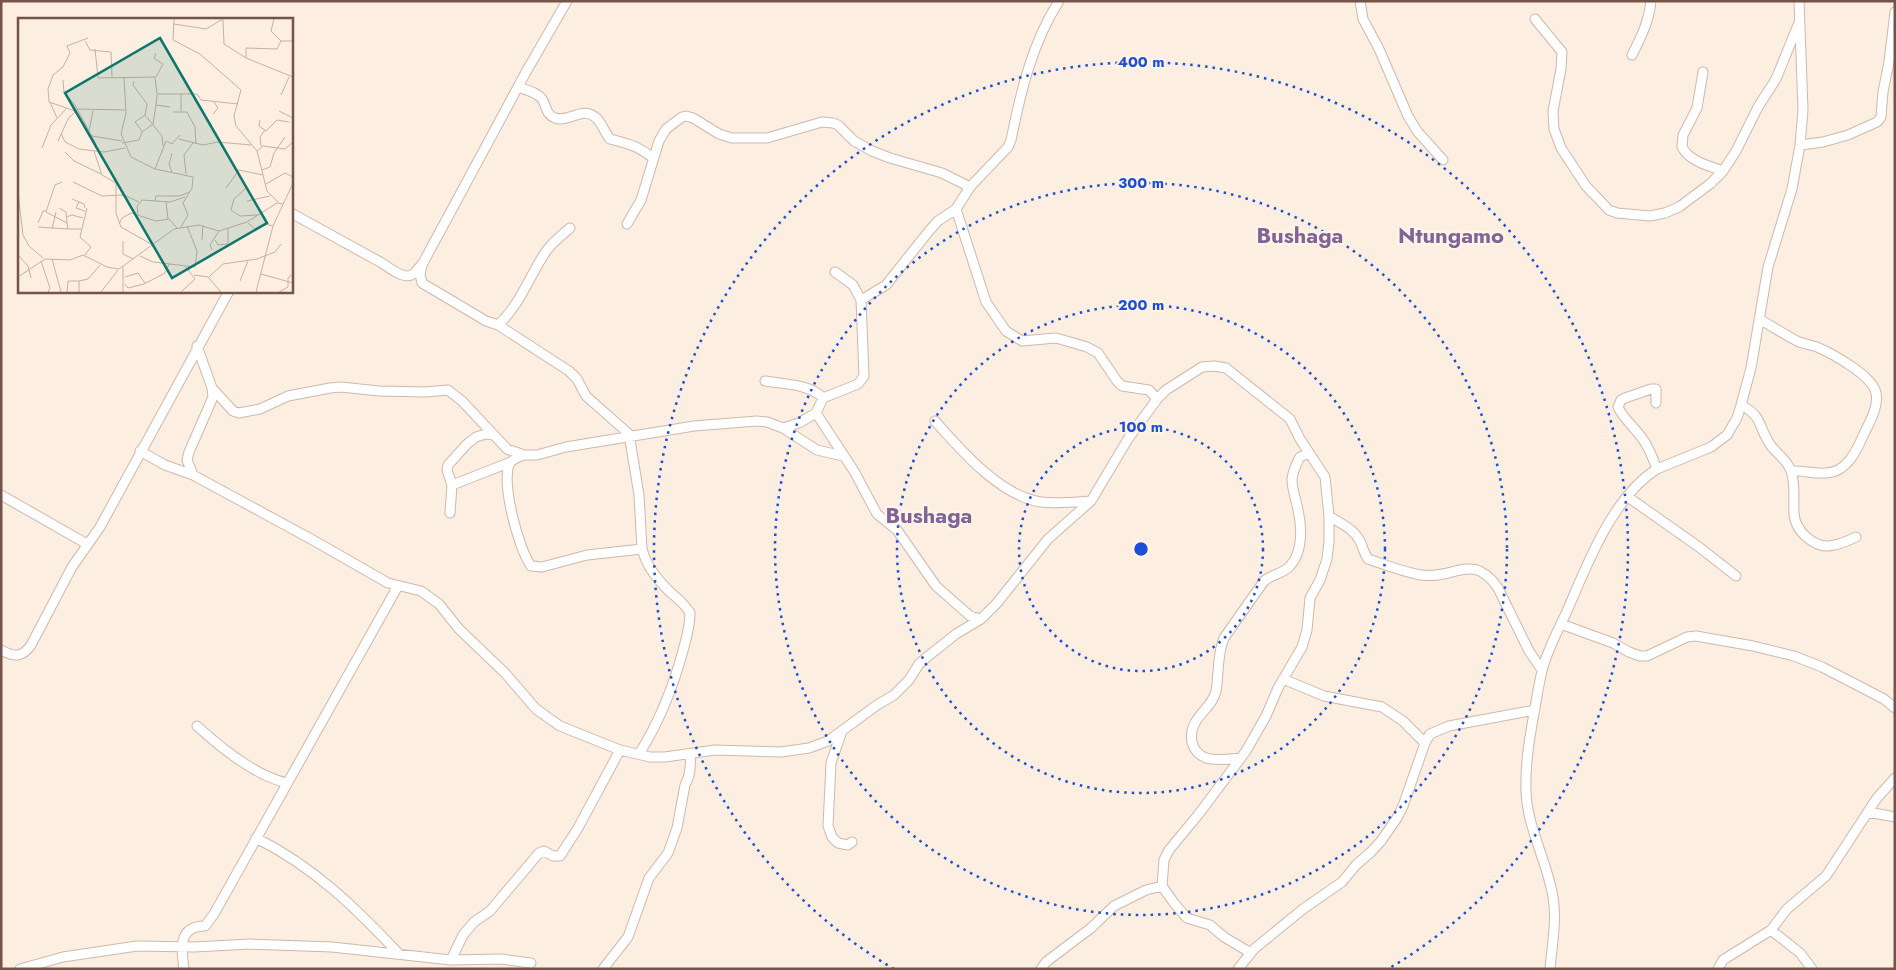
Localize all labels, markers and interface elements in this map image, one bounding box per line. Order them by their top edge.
inset map [18,18,292,292]
text: 400 m [1117,51,1165,73]
text: 300 m [1118,172,1164,194]
district label: Bushaga [1257,219,1343,251]
district label: Ntungamo [1398,219,1504,251]
text: 200 m [1118,294,1164,316]
text: 100 m [1119,416,1163,438]
district label: Bushaga [886,499,972,531]
centre of rings [1132,540,1150,558]

